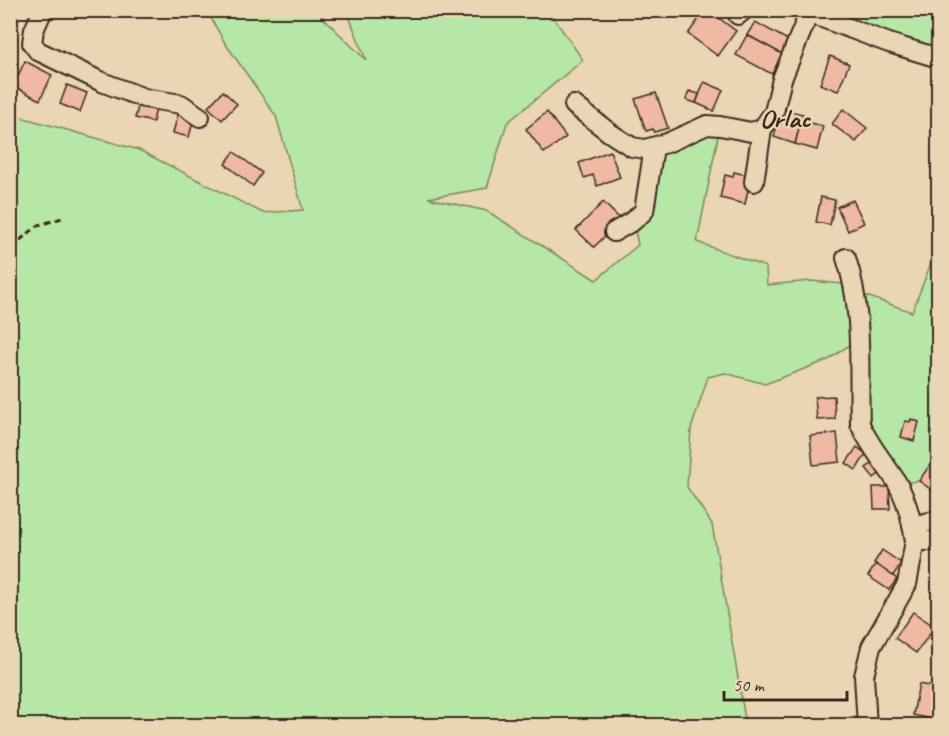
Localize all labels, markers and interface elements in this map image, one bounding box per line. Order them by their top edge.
district label: Orlac [760,101,811,135]
scale bar [724,664,847,702]
text: 50 m [733,674,766,696]

